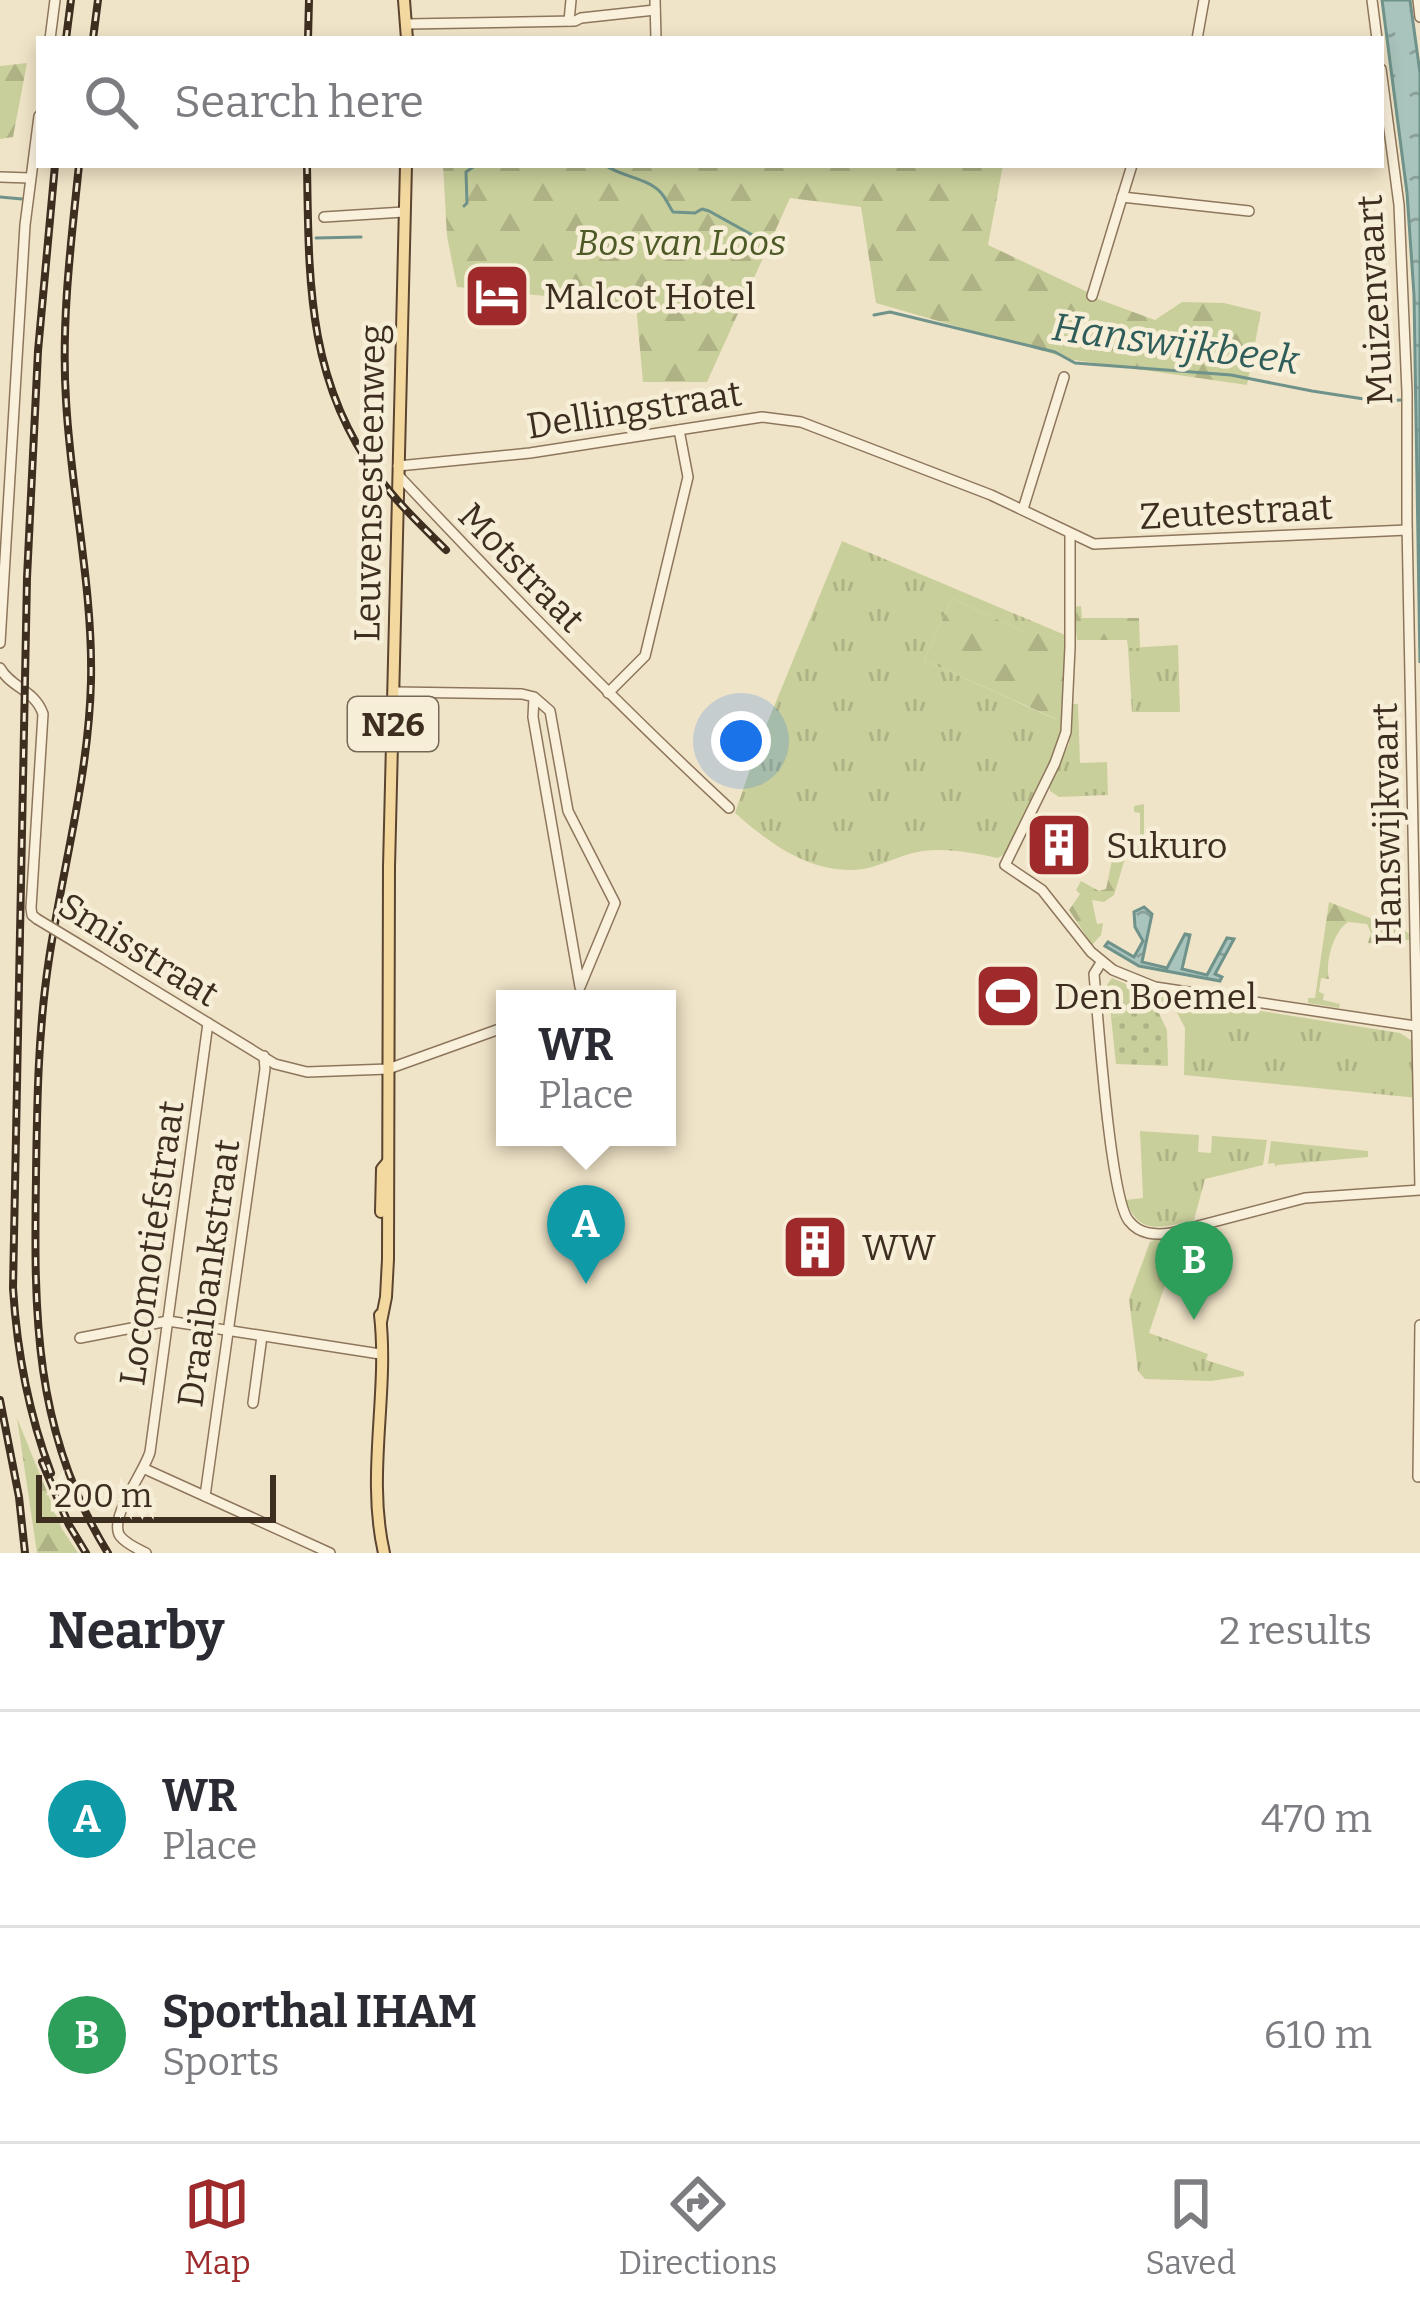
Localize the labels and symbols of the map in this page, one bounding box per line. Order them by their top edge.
street label: Muizenvaart [1348,194,1402,406]
park label: Bos van Loos [576,221,786,265]
hotel icon: Malcot Hotel [462,261,532,331]
place label: Malcot Hotel [544,275,756,319]
water label: Hanswijkbeek [1049,304,1303,384]
street label: Leuvensesteenweg [345,324,395,642]
street label: Dellingstraat [524,371,745,449]
street label: Zeutestraat [1138,485,1334,539]
street label: Motstraat [449,494,593,641]
road number: N26 [348,697,438,751]
street label: Hanswijkvaart [1363,702,1411,946]
your location [711,711,771,771]
building icon: Sukuro [1024,810,1094,880]
place label: Sukuro [1106,824,1227,868]
street label: Smisstraat [50,883,227,1016]
sports icon: Den Boemel [973,961,1043,1031]
place label: Den Boemel [1054,975,1257,1019]
street label: Locomotiefstraat [110,1098,194,1388]
street label: Draaibankstraat [168,1136,250,1410]
pin: A [547,1185,625,1284]
building icon: WW [780,1212,850,1282]
pin: B [1155,1221,1233,1320]
place label: WW [862,1226,936,1270]
scale bar [36,1469,276,1522]

